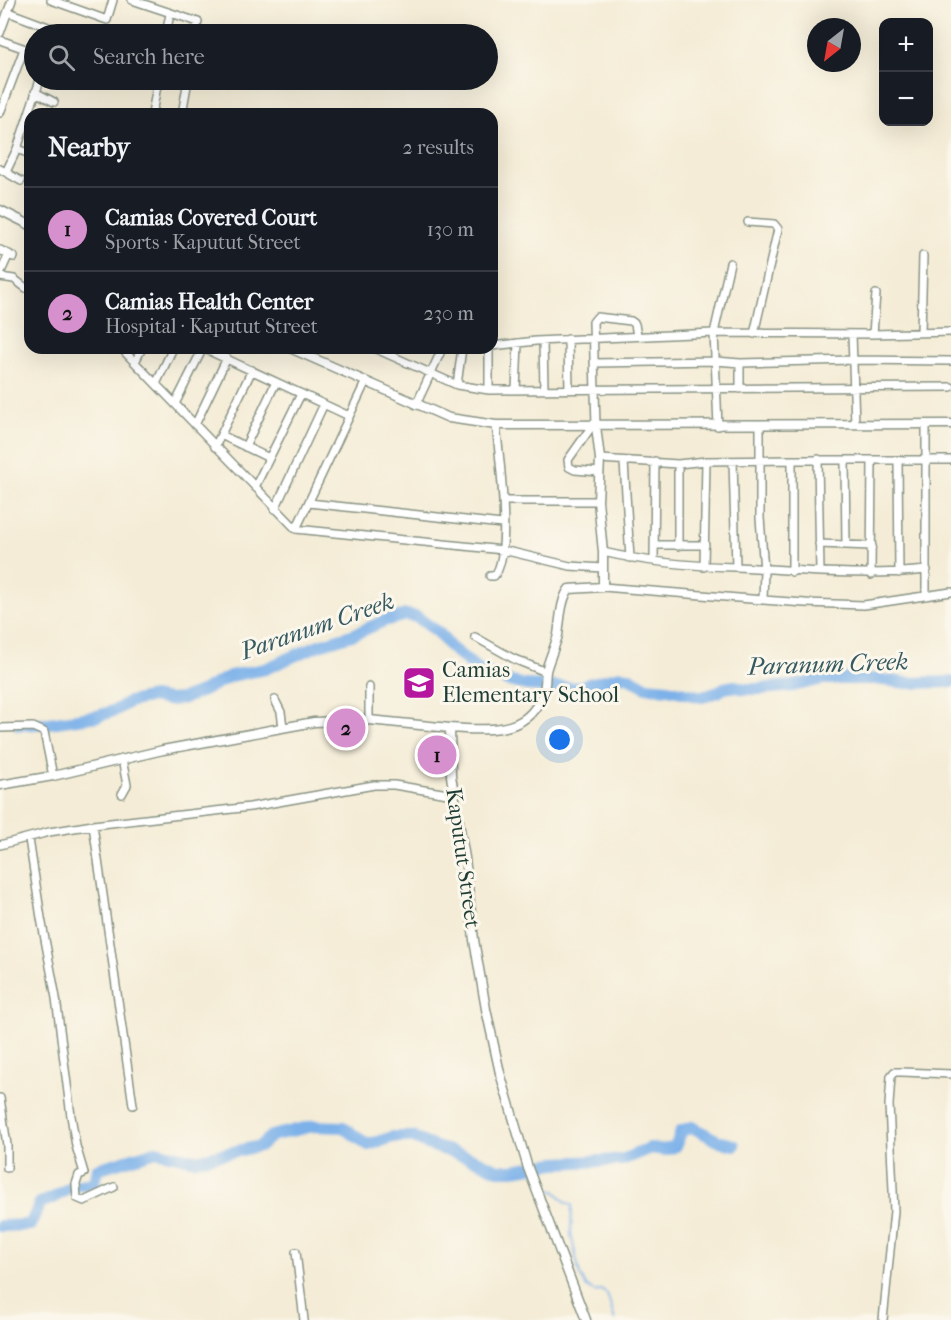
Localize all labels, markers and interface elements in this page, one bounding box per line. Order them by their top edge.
north arrow [807,18,861,72]
map controls [879,18,933,126]
button: + [879,18,933,72]
search box [24,24,498,90]
icon: search [45,41,78,74]
text: Search here [93,44,205,70]
button: − [879,72,933,126]
text: Nearby [48,132,130,163]
text: 2 results [403,136,474,159]
text: Camias Covered Court [105,205,317,231]
text: 1 [64,218,71,241]
text: 130 m [427,218,474,241]
text: Sports · Kaputut Street [105,231,301,254]
text: Camias Health Center [105,289,313,315]
text: 2 [62,302,73,325]
text: 230 m [424,302,474,325]
text: Hospital · Kaputut Street [105,315,318,338]
water label: Paranum Creek [236,587,398,666]
water label: Paranum Creek [746,647,909,681]
place label: Camias Elementary School [442,657,619,708]
school or university icon: Camias Elementary School [401,665,437,701]
pin: 2 [326,706,366,750]
your location [545,725,574,754]
pin: 1 [418,732,456,777]
street label: Kaputut Street [440,786,486,930]

